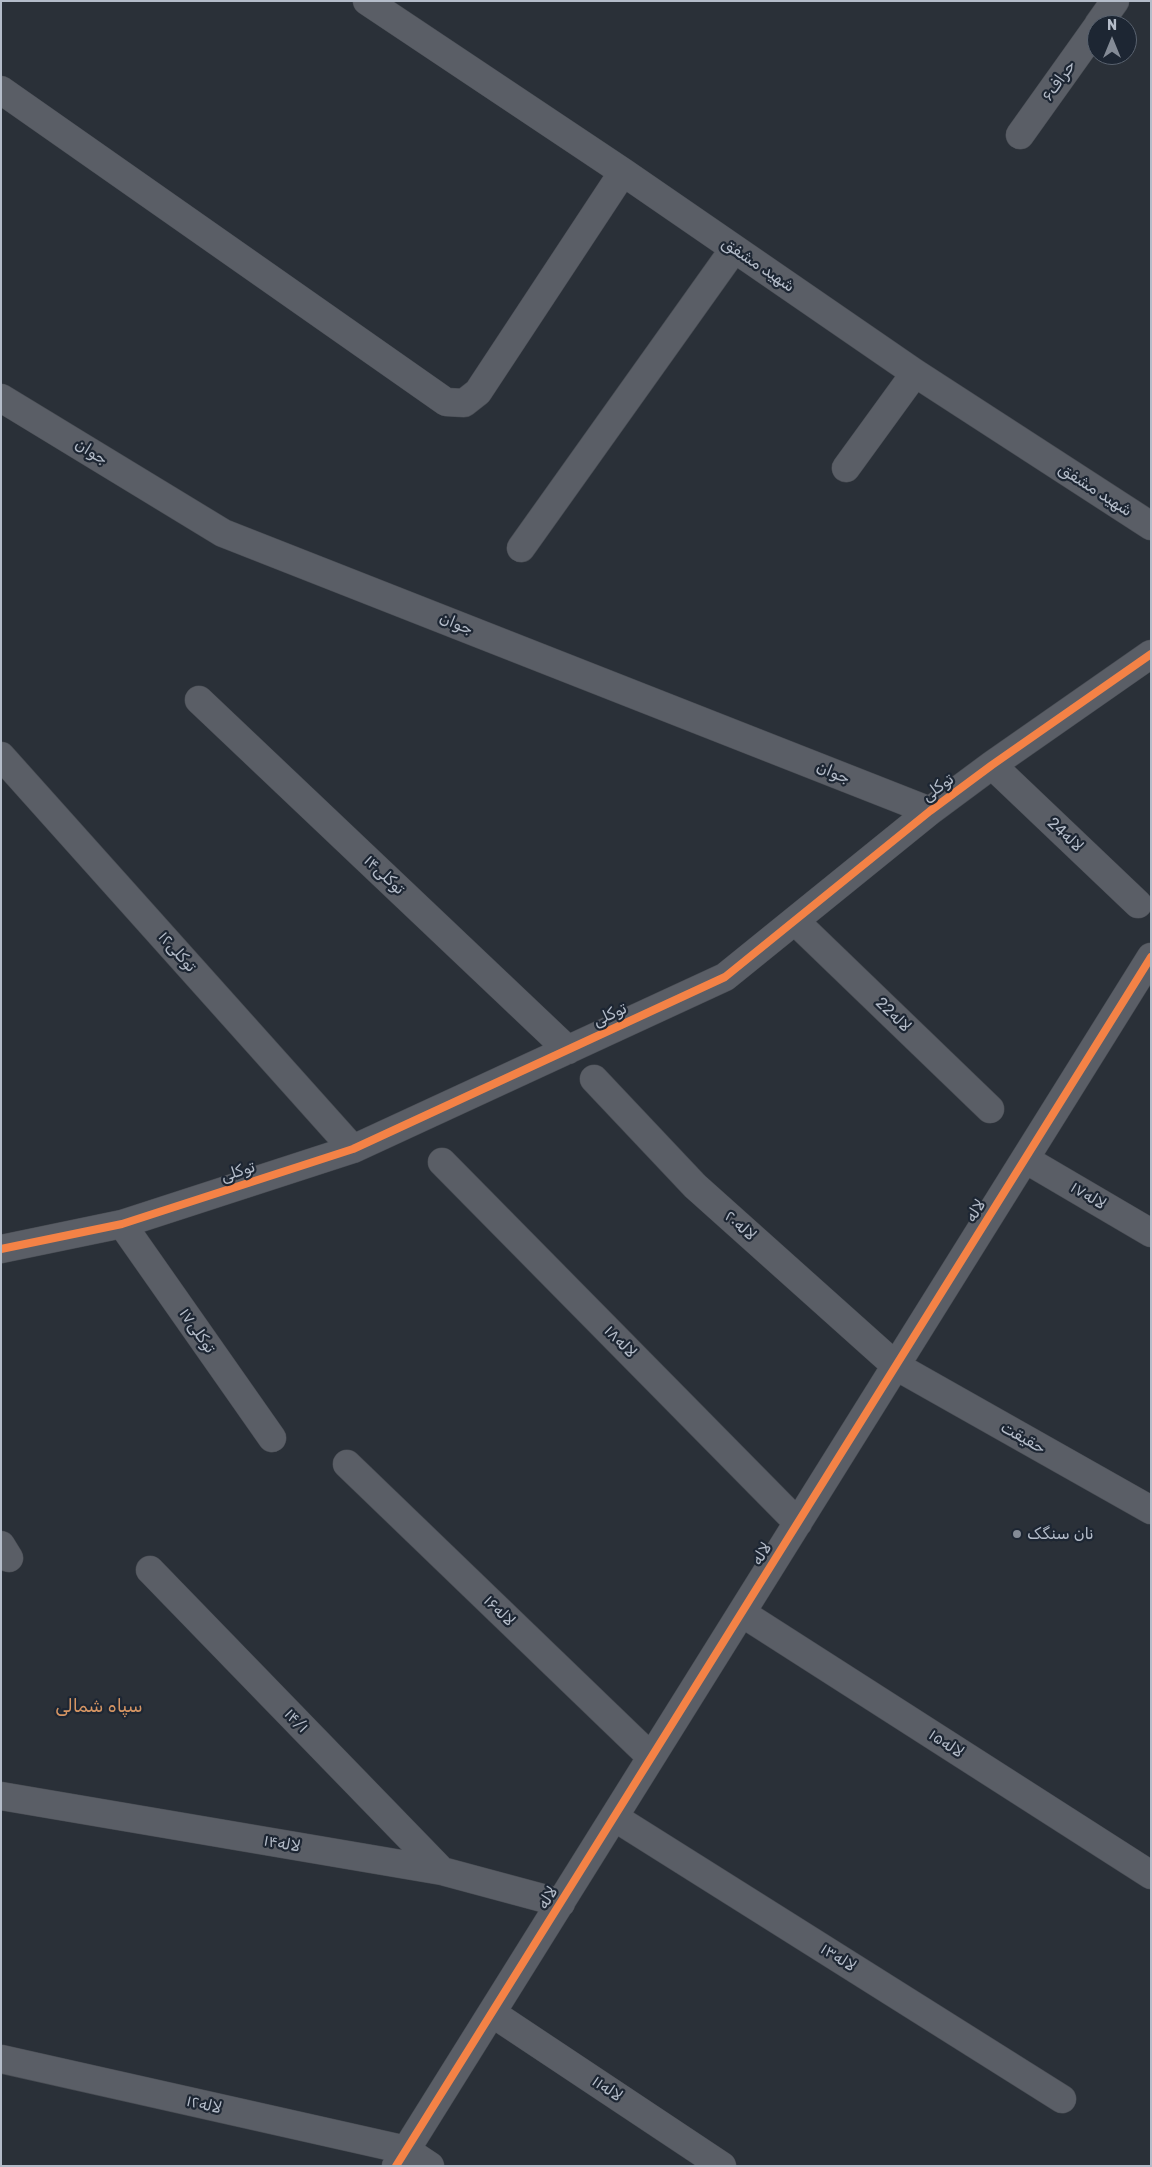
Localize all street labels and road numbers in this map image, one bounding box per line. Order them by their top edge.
street label: حراف۶ [1038,57,1080,105]
street label: شهید مشفق [718,233,798,297]
street label: جوان [71,435,111,469]
street label: شهید مشفق [1054,459,1136,521]
street label: جوان [436,609,476,639]
street label: جوان [813,758,853,788]
street label: توکلی [918,770,958,806]
street label: 24لاله [1043,814,1087,856]
street label: توکلی۱۴ [359,851,409,899]
street label: توکلی۱۲ [154,928,200,976]
street label: 22لاله [871,994,915,1036]
street label: توکلی [590,999,630,1031]
street label: توکلی [218,1157,258,1187]
street label: لاله۱۷ [1067,1178,1109,1214]
street label: لاله [962,1196,990,1226]
street label: لاله۲۰ [720,1207,760,1245]
street label: توکلی۱۷ [175,1305,219,1357]
street label: لاله۱۸ [600,1322,640,1362]
street label: حقیقت [997,1418,1049,1458]
street label: لاله [748,1539,776,1569]
street label: لاله۱۶ [479,1591,519,1631]
street label: ۱۴/۱ [280,1705,312,1737]
street label: لاله۱۵ [925,1726,967,1762]
street label: لاله۱۴ [262,1831,302,1857]
street label: لاله [534,1883,562,1913]
street label: لاله۱۳ [817,1940,859,1976]
street label: لاله۱۱ [588,2072,626,2106]
street label: لاله۱۲ [184,2092,224,2118]

